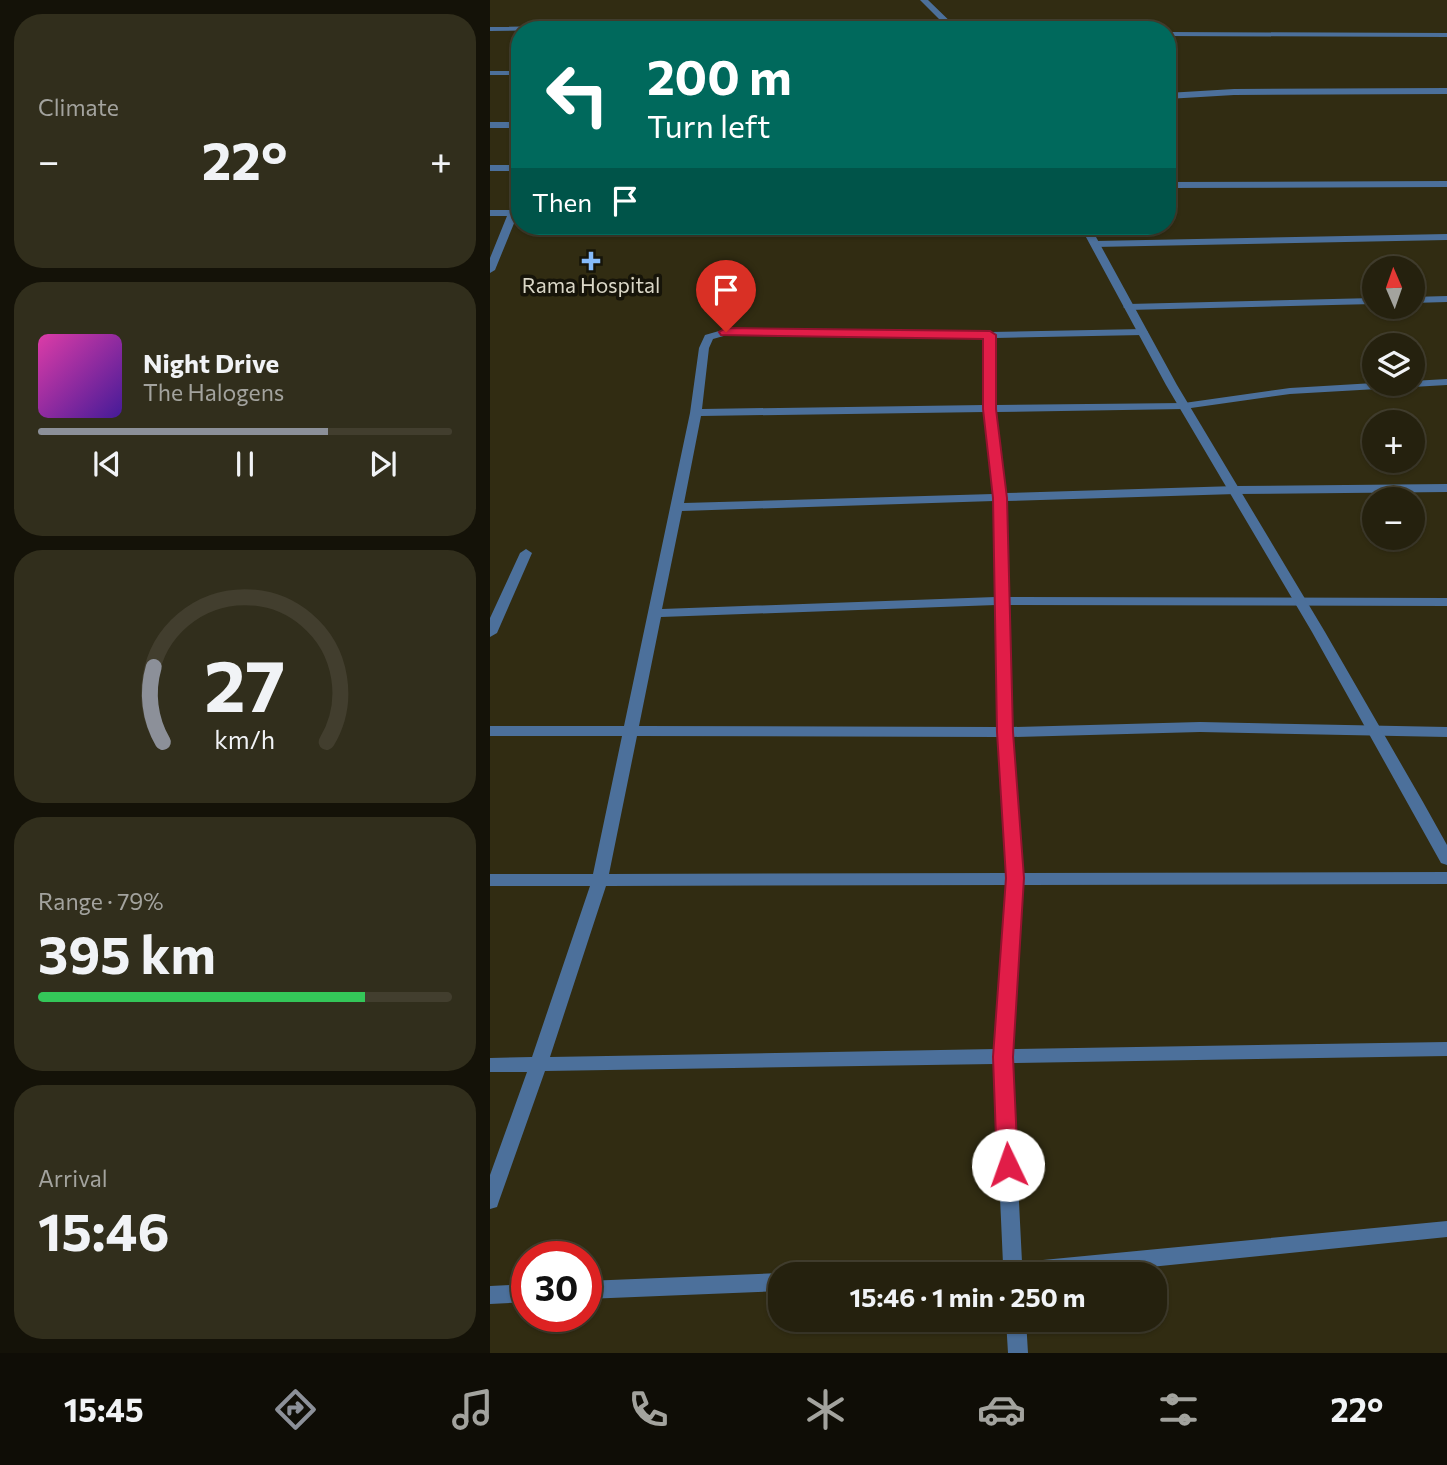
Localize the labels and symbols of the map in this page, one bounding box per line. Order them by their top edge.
marker: Rama Hospital [581,251,601,271]
north arrow [1362,256,1424,318]
pin [696,260,756,332]
place label: Rama Hospital [522,272,660,297]
position arrow [971,1128,1045,1202]
speed limit sign: 30 [511,1241,602,1332]

